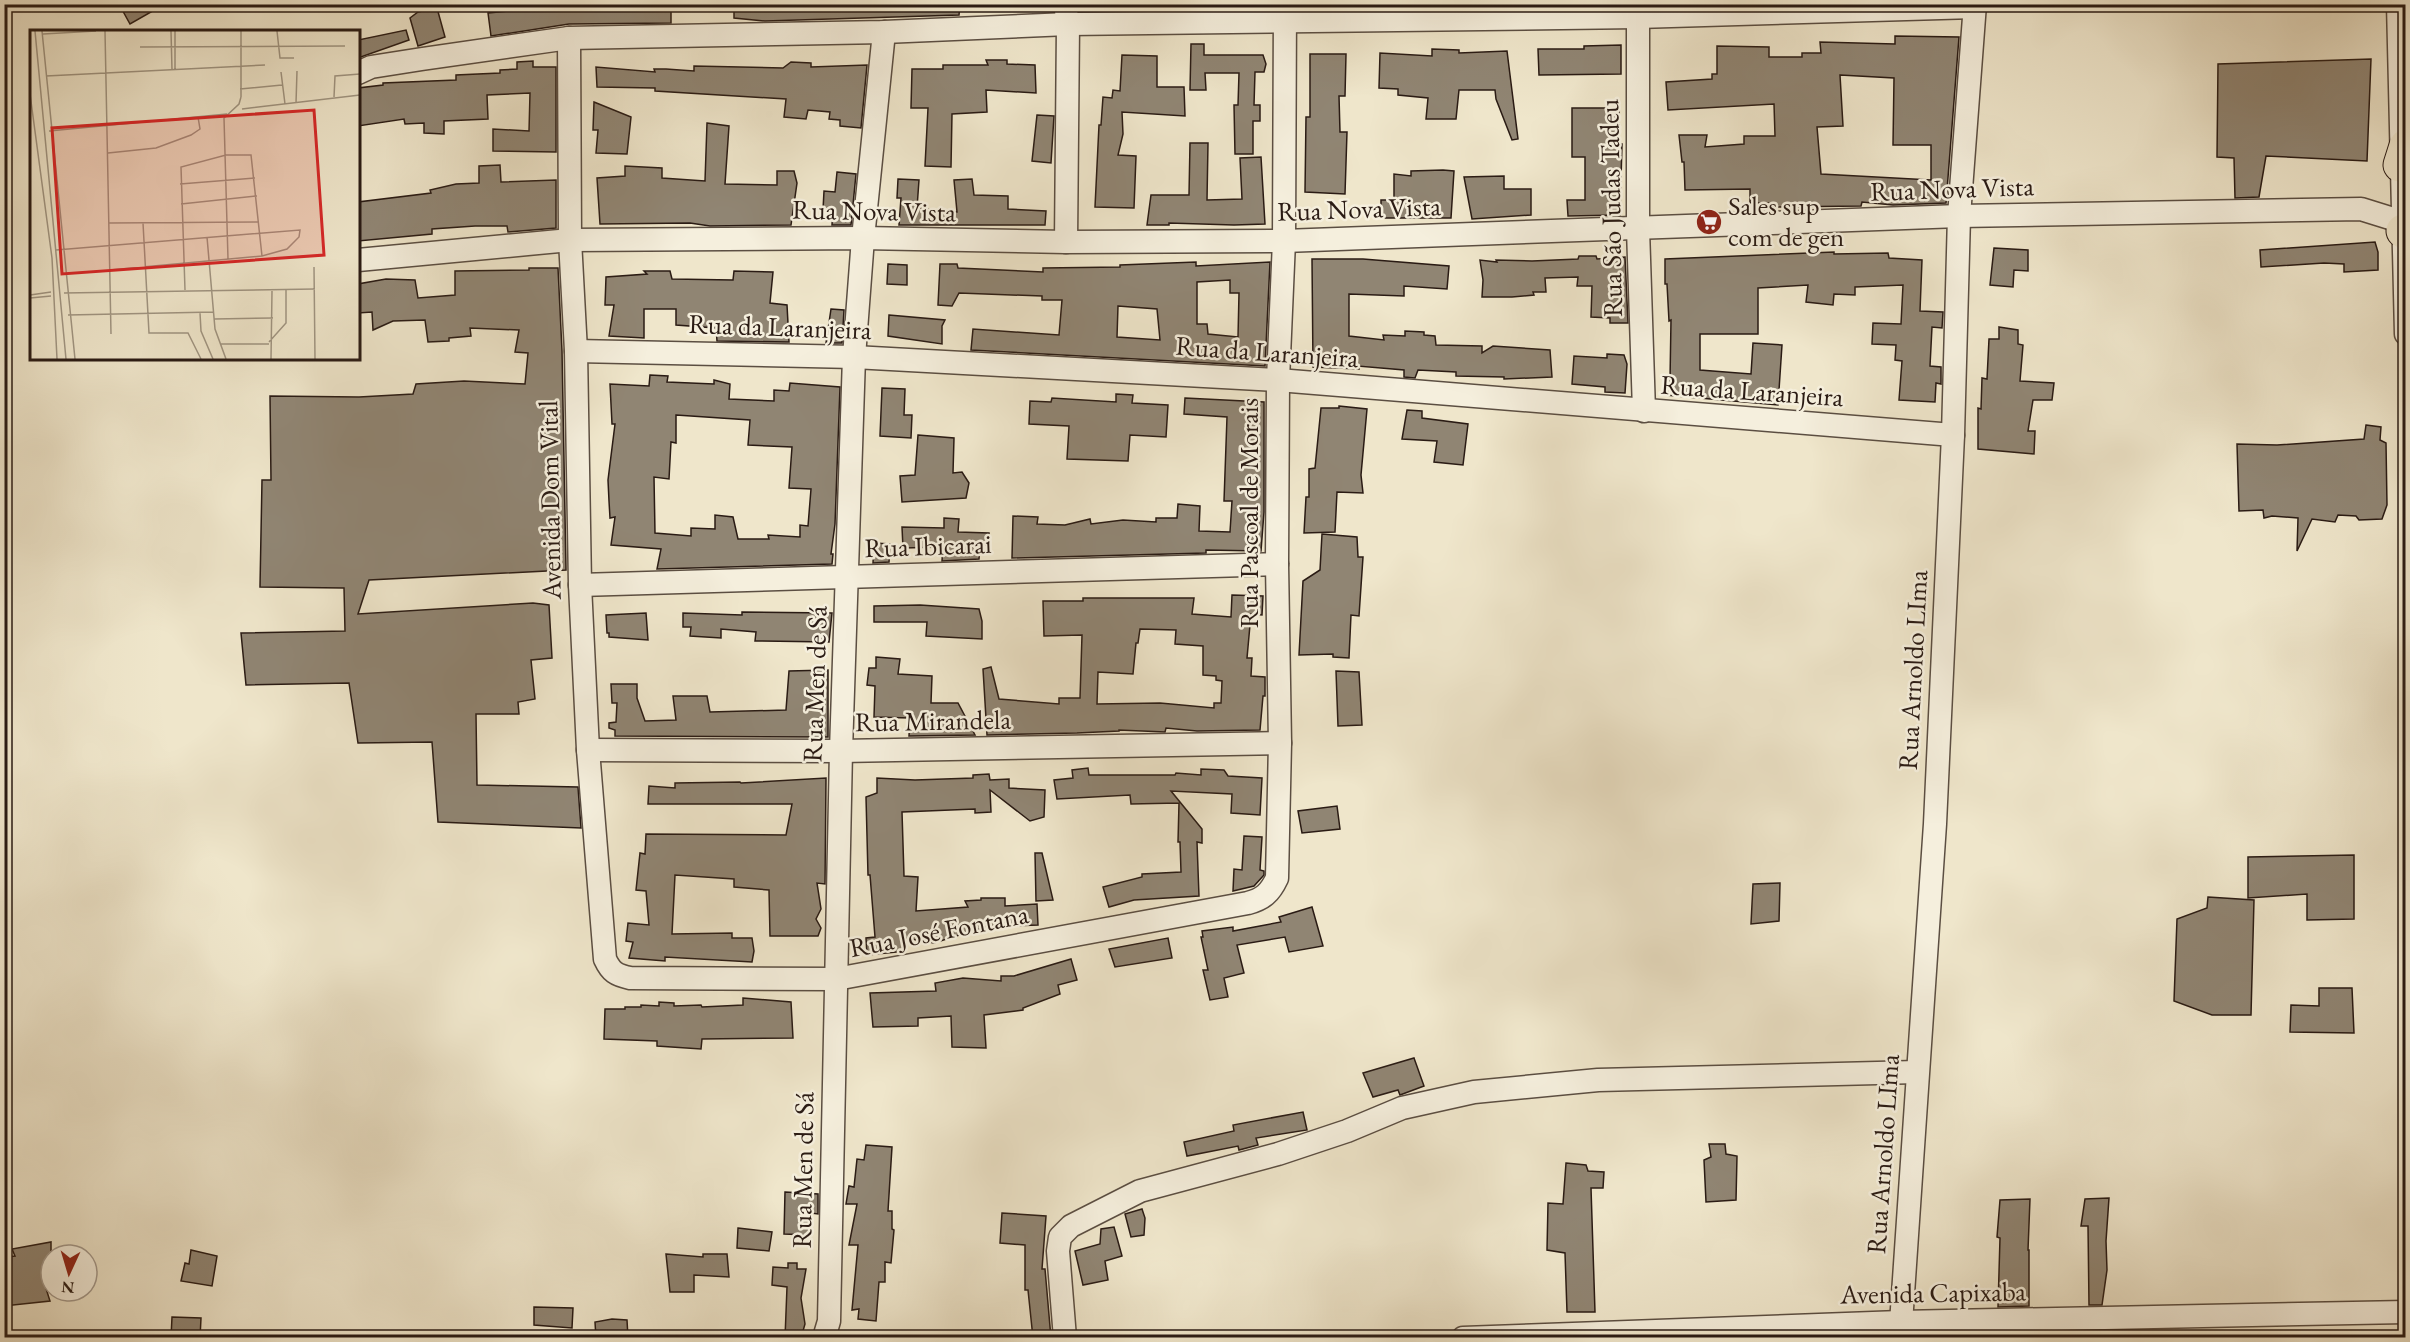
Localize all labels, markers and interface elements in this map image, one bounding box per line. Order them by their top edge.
inset map [30,30,360,360]
street label: Rua São Judas Tadeu [1591,99,1630,317]
street label: Rua Nova Vista [1870,168,2035,209]
street label: Rua Nova Vista [1277,188,1442,229]
place label: Sales sup com de gen [1728,188,1844,254]
street label: Rua Nova Vista [792,192,956,229]
supermarket icon: Sales sup com de gen [1694,207,1724,237]
street label: Rua da Laranjeira [688,306,872,347]
street label: Rua da Laranjeira [1174,328,1360,375]
street label: Rua da Laranjeira [1659,367,1845,414]
street label: Rua Pascoal de Morais [1231,398,1266,628]
street label: Avenida Dom Vital [530,400,569,601]
street label: Rua Ibicarai [864,526,992,565]
street label: Rua Arnoldo LIma [1890,569,1935,771]
street label: Rua Men de Sá [794,605,835,763]
street label: Rua Mirandela [855,702,1012,739]
street label: Rua José Fontana [846,896,1032,965]
street label: Rua Arnoldo LIma [1858,1053,1907,1255]
street label: Rua Men de Sá [784,1091,821,1249]
north arrow [39,1243,99,1303]
street label: Avenida Capixaba [1839,1273,2026,1312]
text: N [61,1277,75,1298]

